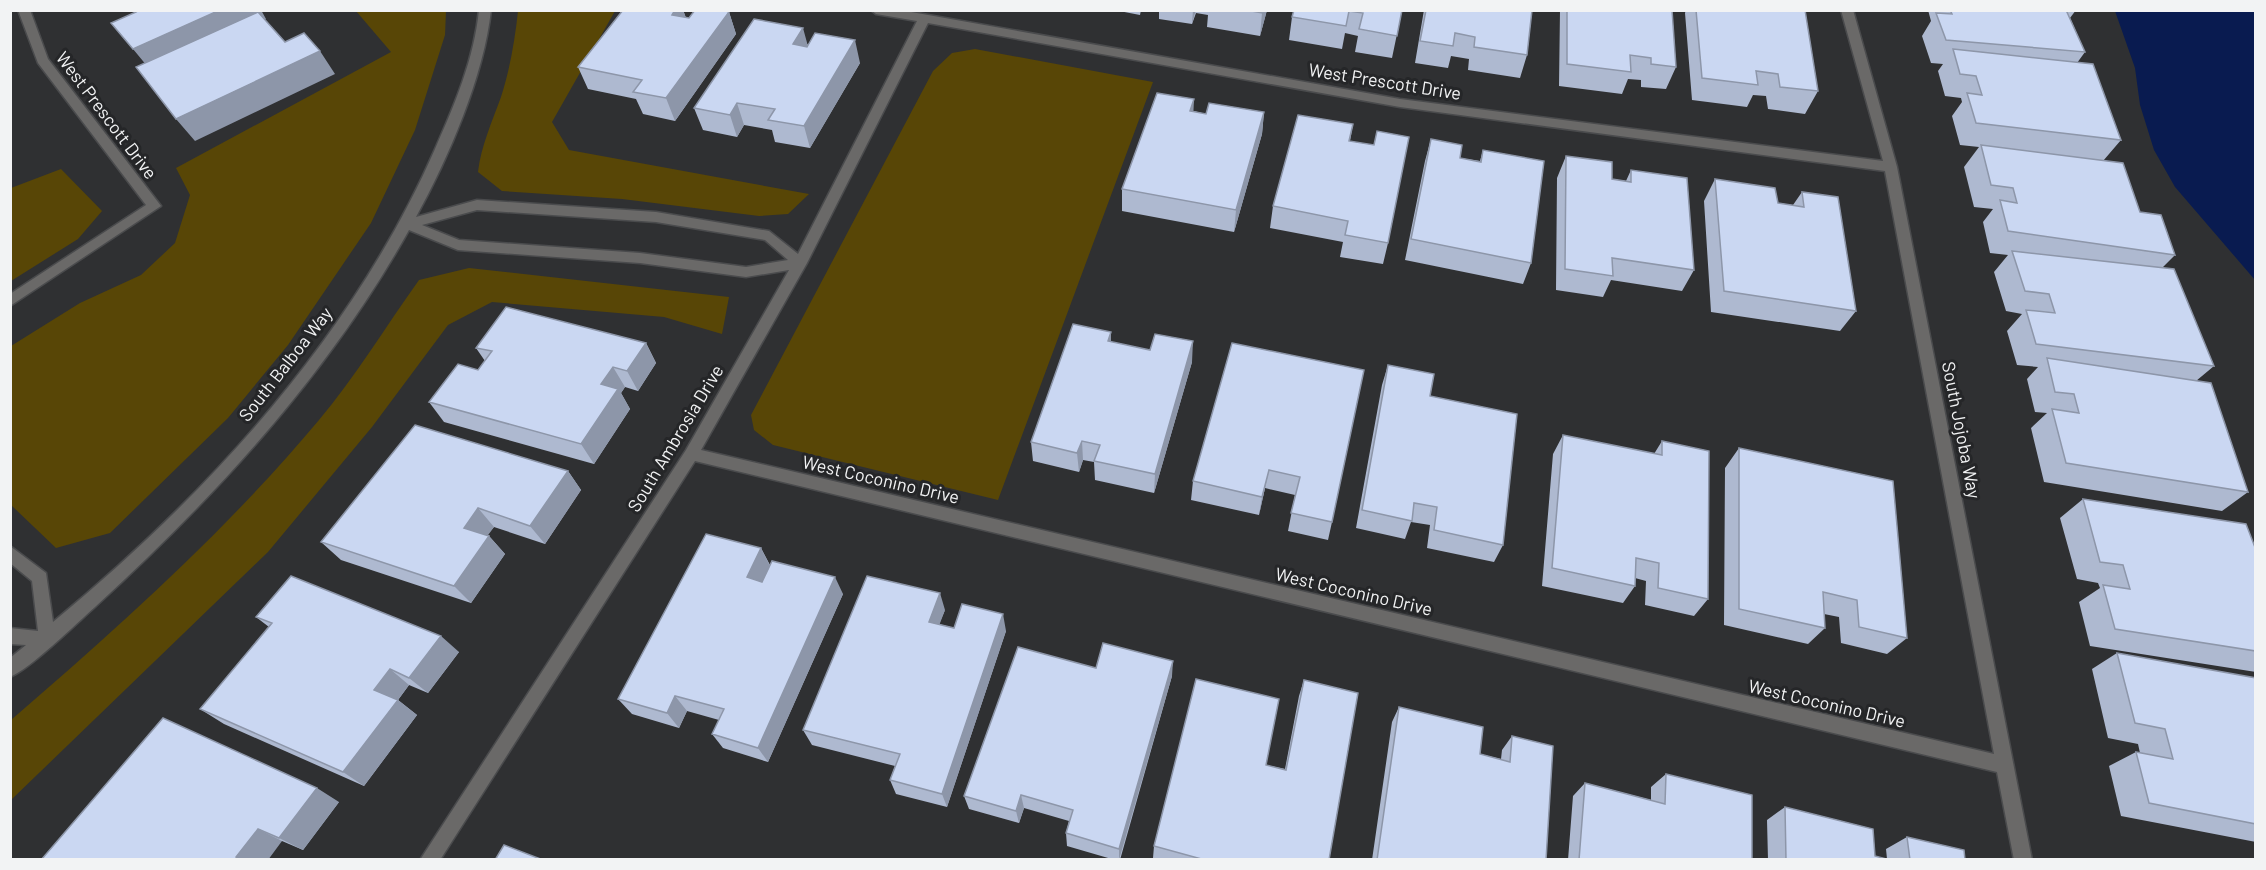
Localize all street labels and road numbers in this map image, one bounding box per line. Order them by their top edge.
street label: West Prescott Drive [52,47,162,183]
street label: West Prescott Drive [1307,58,1463,104]
street label: South Balboa Way [234,302,336,426]
street label: South Ambrosia Drive [622,360,728,516]
street label: South Jojoba Way [1938,360,1986,500]
street label: West Coconino Drive [800,450,962,508]
street label: West Coconino Drive [1273,562,1435,620]
street label: West Coconino Drive [1746,674,1908,732]

